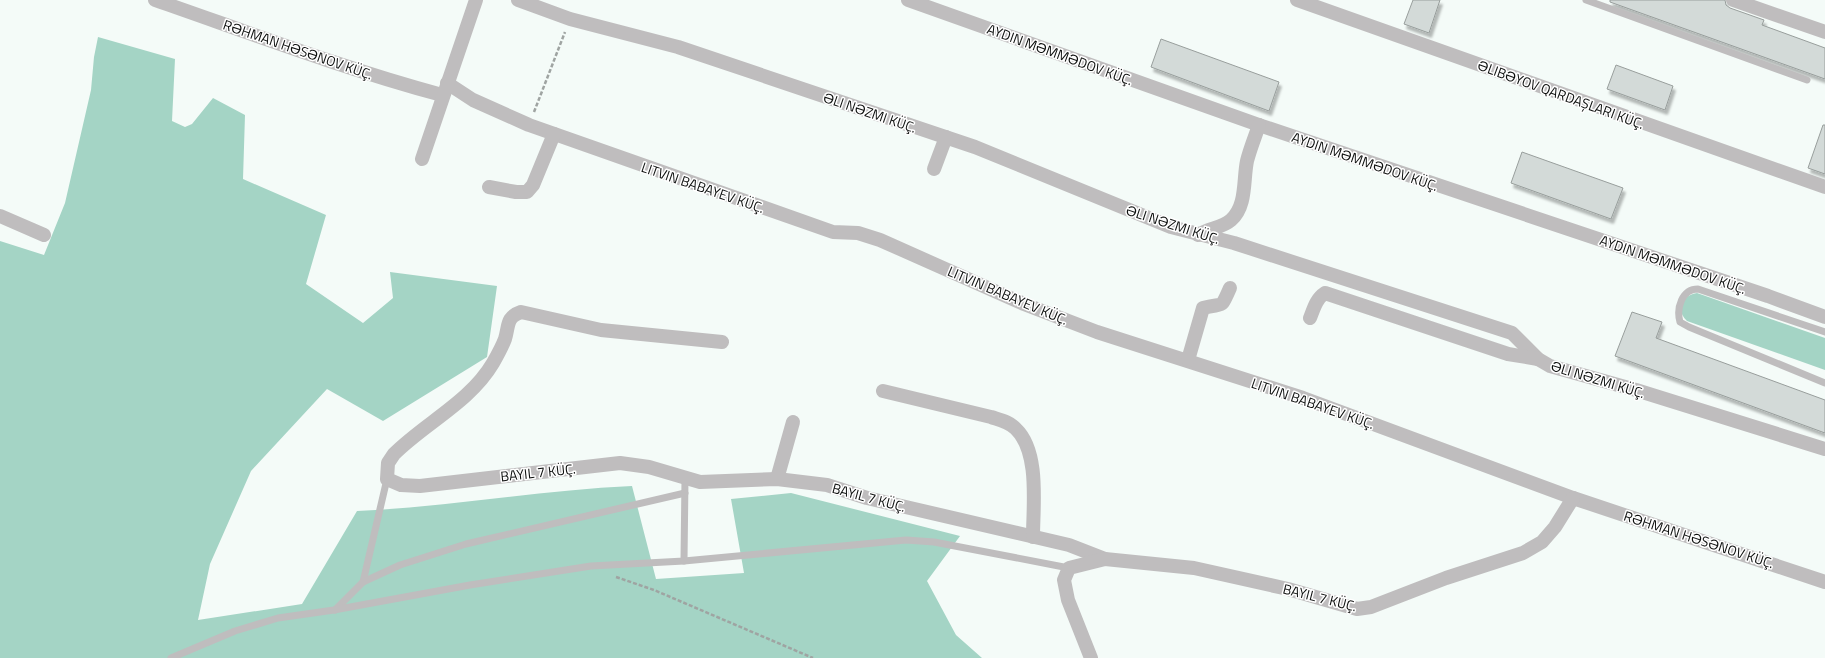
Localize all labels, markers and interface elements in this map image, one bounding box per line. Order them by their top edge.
street label: RƏHMAN HƏSƏNOV KÜÇ. [220,14,376,84]
street label: AYDIN MƏMMƏDOV KÜÇ. [984,18,1136,90]
street label: ƏLIBƏYOV QARDAŞLARI KÜÇ. [1475,54,1647,134]
street label: ƏLI NƏZMI KÜÇ. [821,86,919,138]
street label: AYDIN MƏMMƏDOV KÜÇ. [1289,126,1441,196]
street label: LITVIN BABAYEV KÜÇ. [639,156,767,218]
street label: ƏLI NƏZMI KÜÇ. [1124,199,1222,249]
street label: AYDIN MƏMMƏDOV KÜÇ. [1597,229,1749,299]
street label: LITVIN BABAYEV KÜÇ. [945,260,1071,330]
street label: ƏLI NƏZMI KÜÇ. [1548,355,1648,403]
street label: LITVIN BABAYEV KÜÇ. [1249,372,1377,434]
street label: BAYIL 7 KÜÇ. [499,458,577,486]
street label: BAYIL 7 KÜÇ. [830,477,908,517]
street label: RƏHMAN HƏSƏNOV KÜÇ. [1621,505,1777,573]
street label: BAYIL 7 KÜÇ. [1281,578,1359,616]

